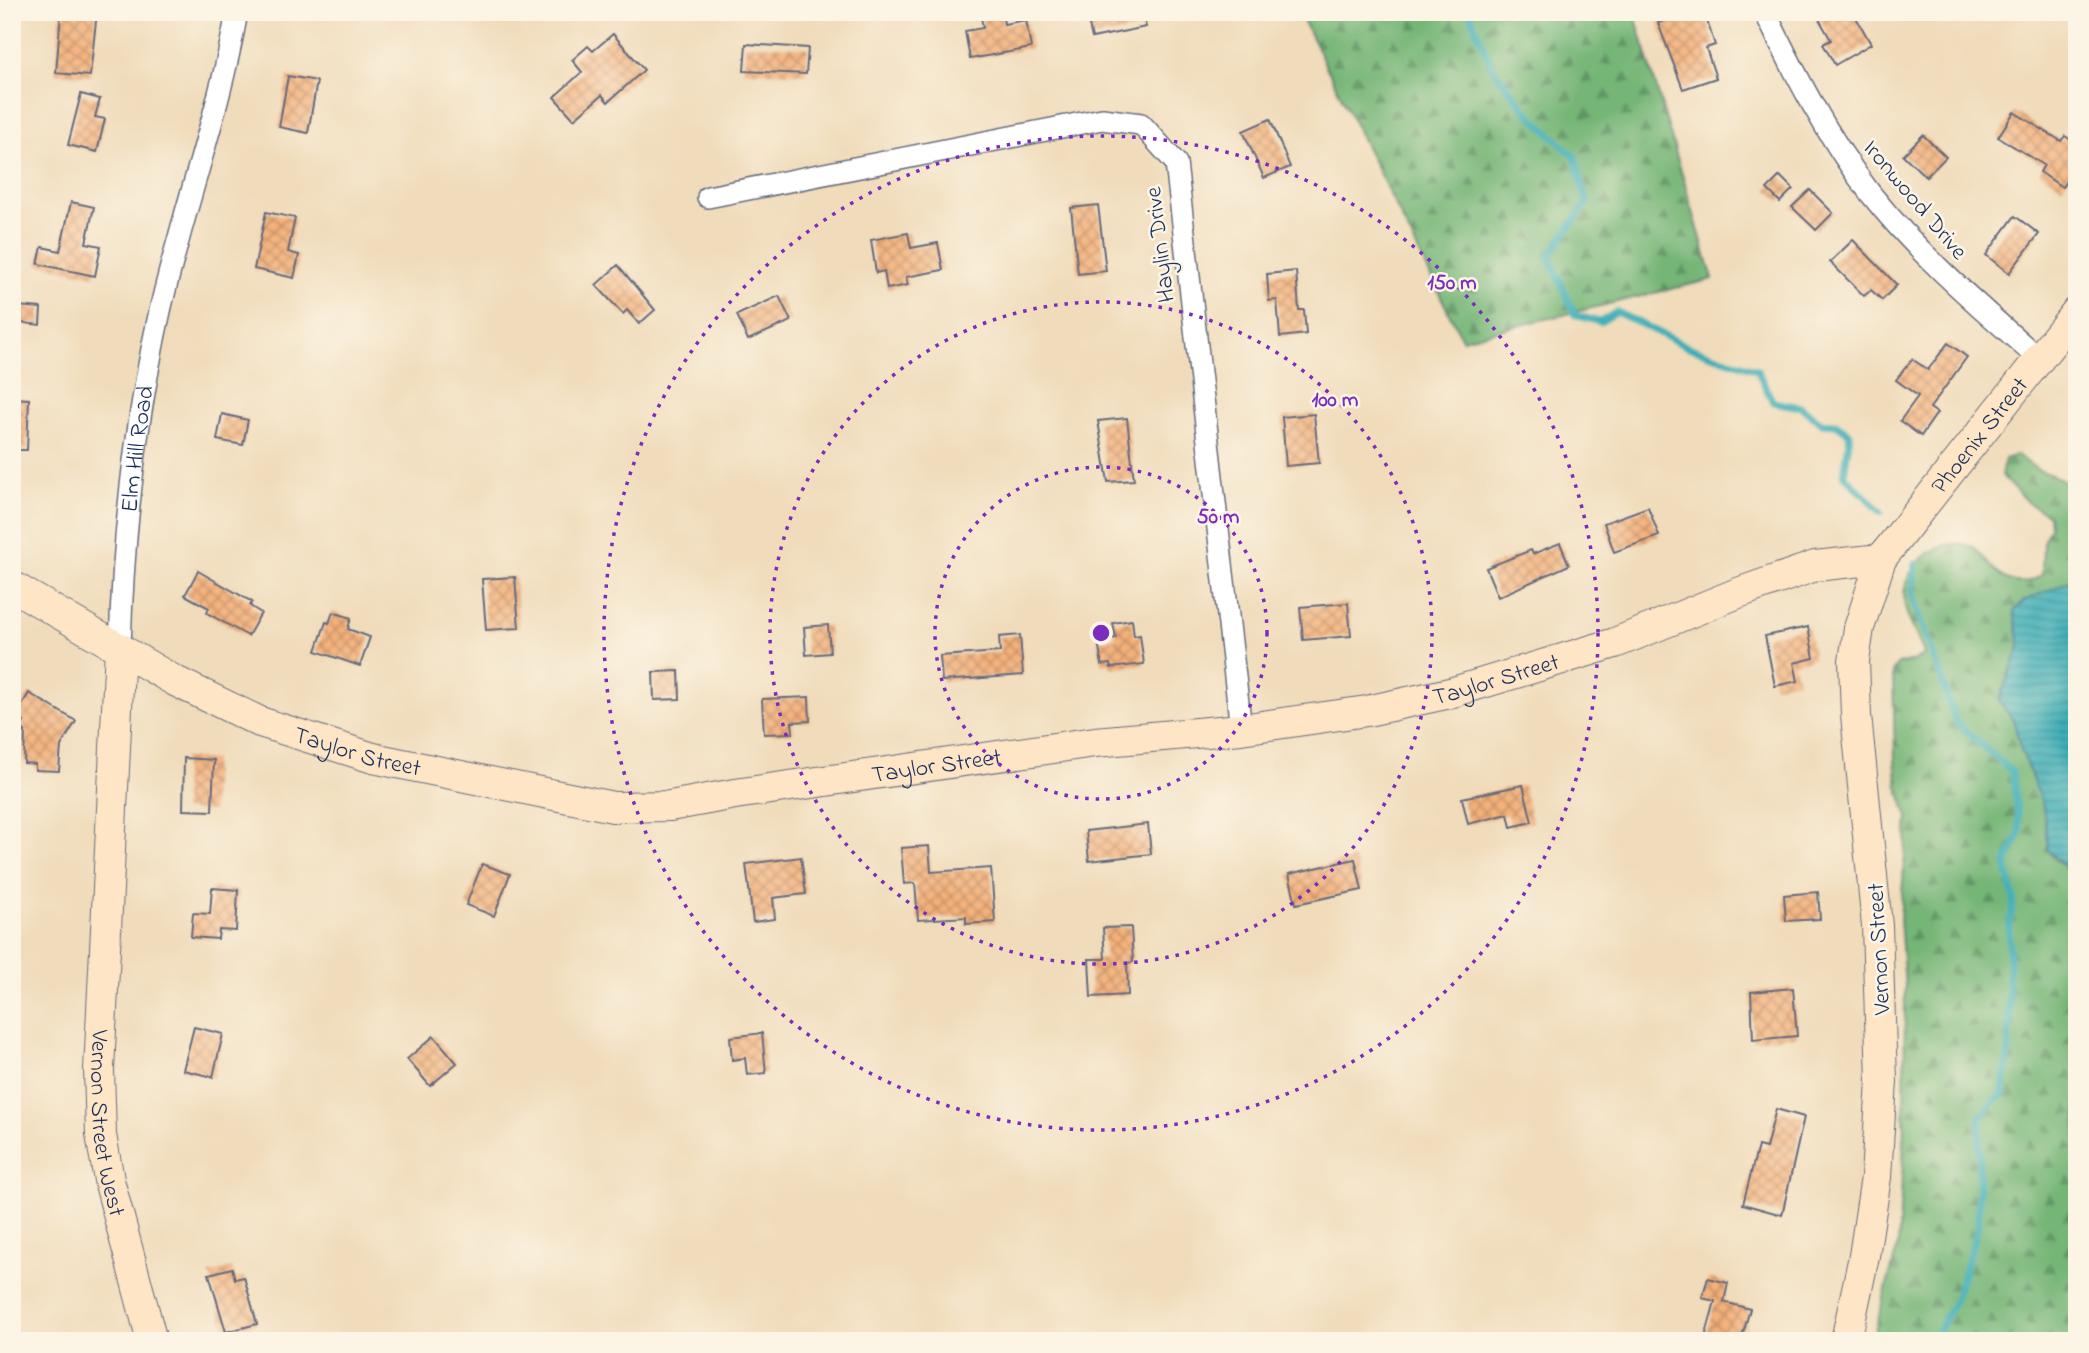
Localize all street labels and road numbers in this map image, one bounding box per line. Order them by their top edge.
street label: Ironwood Drive [1853,133,1975,269]
street label: Haylin Drive [1137,184,1187,305]
street label: Phoenix Street [1924,371,2038,503]
street label: Elm Hill Road [113,383,165,514]
street label: Taylor Street [1430,646,1564,716]
street label: Taylor Street [289,719,424,787]
street label: Taylor Street [869,741,1004,794]
street label: Vernon Street [1860,882,1901,1017]
street label: Vernon Street West [79,1028,133,1221]

